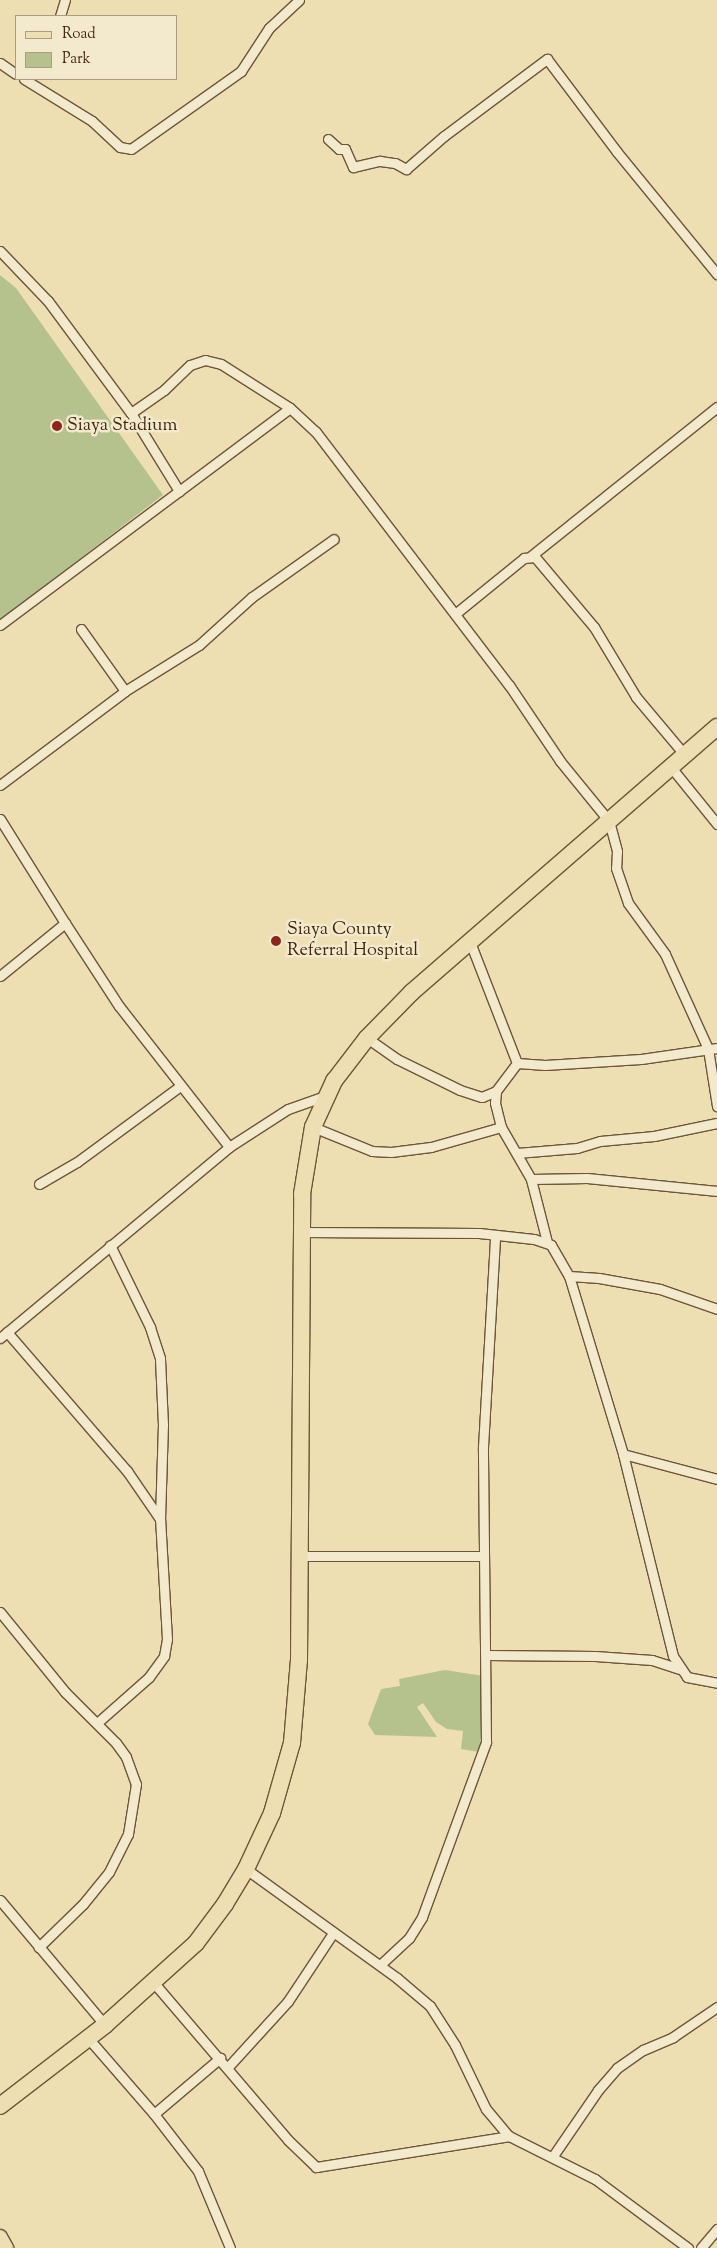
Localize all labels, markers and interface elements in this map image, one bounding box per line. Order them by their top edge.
legend [15,15,178,80]
text: Road [62,24,96,45]
text: Park [62,49,91,70]
place label: Siaya Stadium [67,415,177,437]
marker: Siaya Stadium [51,420,63,432]
place label: Siaya County Referral Hospital [287,920,418,962]
marker: Siaya County Referral Hospital [269,934,283,948]

